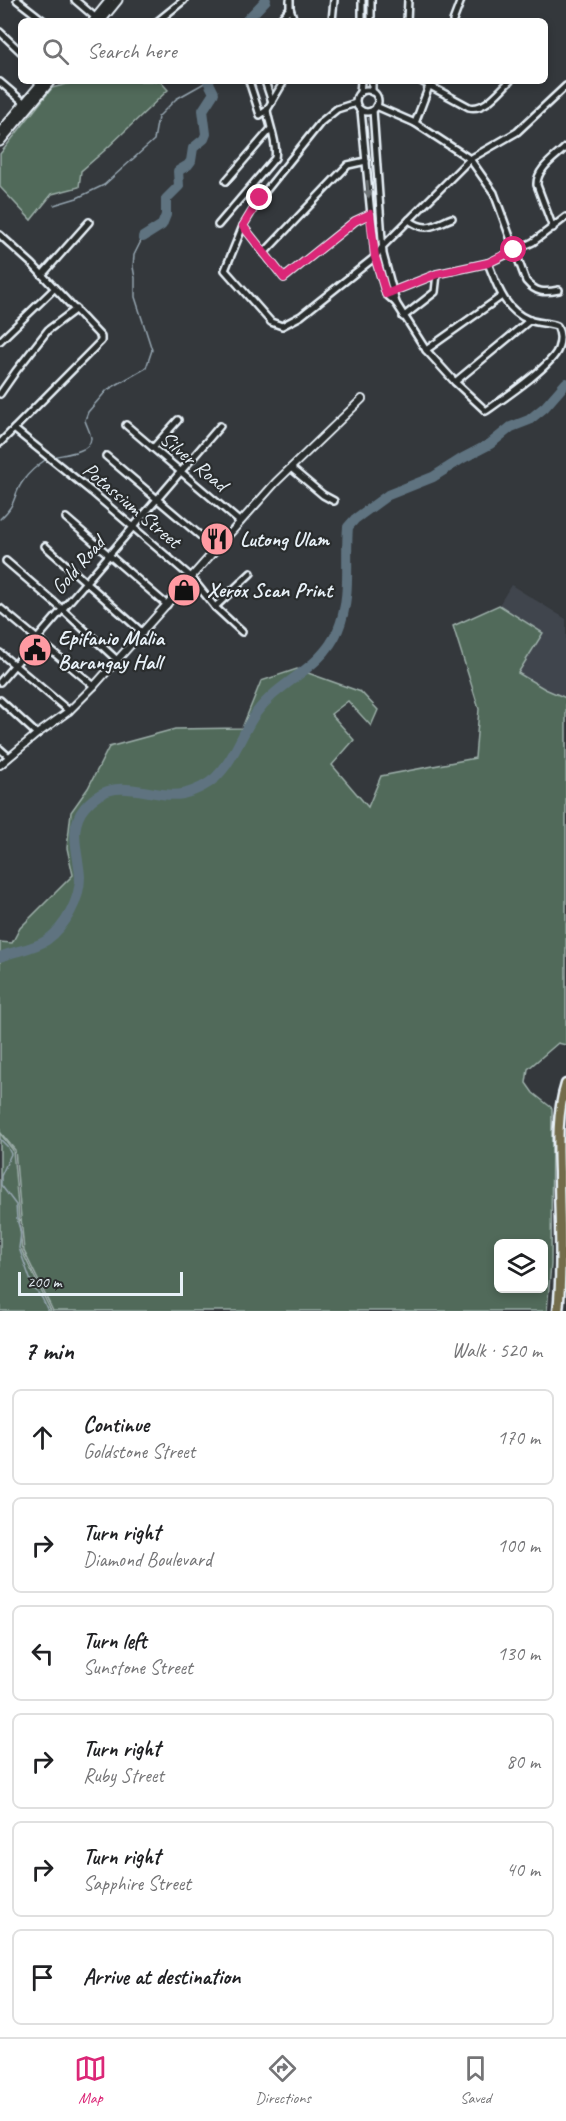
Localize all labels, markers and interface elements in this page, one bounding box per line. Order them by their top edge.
search box [18,18,548,84]
icon: search [39,35,72,68]
text: Search here [87,37,177,65]
one-way arrow [363,180,373,199]
route end [246,184,272,210]
route start [500,236,526,262]
street label: Silver Road [155,425,236,499]
street label: Potassium Street [78,456,188,555]
restaurant icon: Lutong Ulam [199,521,235,557]
place label: Lutong Ulam [240,526,330,552]
street label: Gold Road [45,528,112,600]
shop icon: Xerox Scan Print [166,572,202,608]
place label: Xerox Scan Print [207,577,334,603]
place label: Epifanio Malia Barangay Hall [58,625,166,675]
public building icon: Epifanio Malia Barangay Hall [17,632,53,668]
map controls [494,1239,548,1293]
button: layers [494,1239,548,1293]
scale bar [18,1269,183,1296]
text: 200 m [27,1272,61,1292]
text: 7 min [24,1334,74,1367]
text: Walk · 520 m [452,1338,542,1363]
text: Continue [83,1411,149,1439]
icon: ahead [26,1421,59,1454]
text: 170 m [497,1425,540,1450]
text: Goldstone Street [83,1439,195,1464]
text: Turn right [83,1519,160,1547]
icon: right [26,1529,59,1562]
text: 100 m [497,1533,540,1558]
text: Diamond Boulevard [83,1547,212,1572]
text: Turn left [83,1627,147,1655]
icon: left [26,1637,59,1670]
text: 130 m [497,1641,540,1666]
text: Sunstone Street [83,1655,193,1680]
text: Turn right [83,1735,160,1763]
icon: right [26,1745,59,1778]
text: 80 m [506,1749,540,1774]
text: Ruby Street [83,1763,164,1788]
text: Turn right [83,1843,160,1871]
icon: right [26,1853,59,1886]
text: 40 m [506,1857,540,1882]
text: Sapphire Street [83,1871,191,1896]
icon: arrive [26,1961,59,1994]
text: Arrive at destination [83,1963,240,1991]
tab: Map [74,2052,107,2108]
tab: Directions [255,2052,311,2108]
tab: Saved [459,2052,492,2108]

